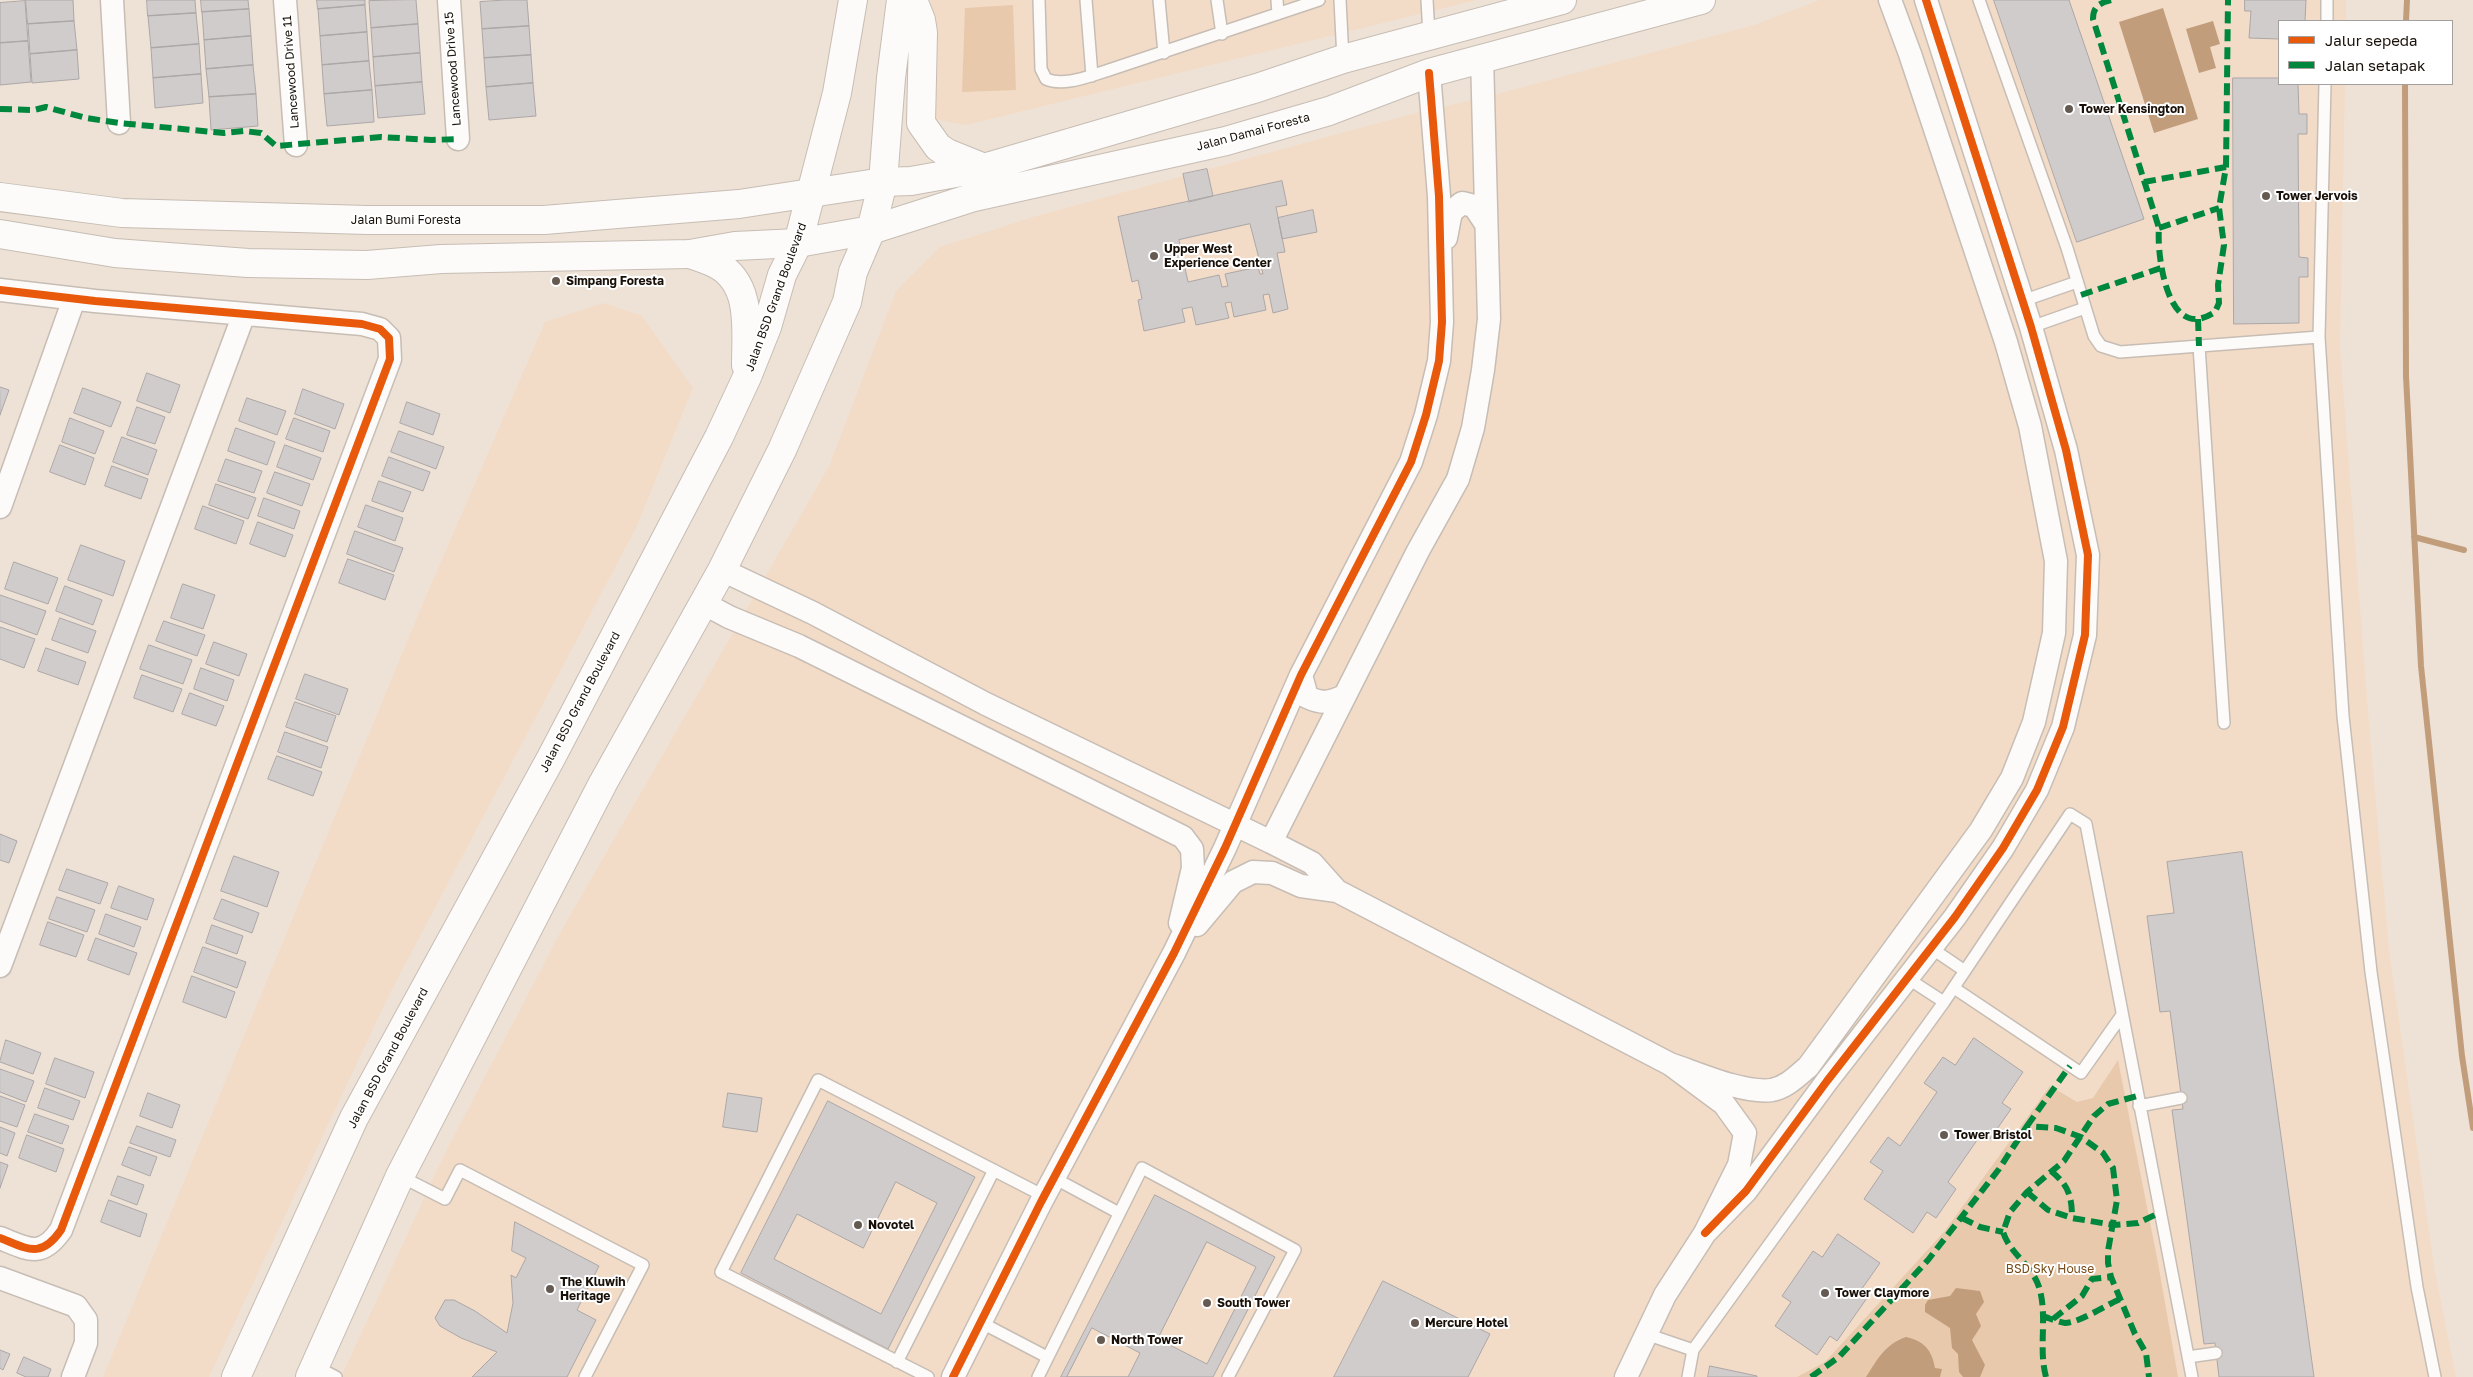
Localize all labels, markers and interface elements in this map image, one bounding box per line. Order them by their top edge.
street label: Lancewood Drive 15 [442,11,464,127]
street label: Lancewood Drive 11 [280,15,302,129]
legend [2278,20,2453,85]
text: Jalur sepeda [2325,31,2418,49]
text: Jalan setapak [2325,56,2425,74]
place label: Tower Kensington [2079,102,2184,116]
marker: Tower Kensington [2063,103,2075,115]
street label: Jalan Damai Foresta [1195,110,1311,154]
place label: Tower Jervois [2276,189,2358,203]
marker: Tower Jervois [2260,190,2272,202]
street label: Jalan Bumi Foresta [351,213,461,227]
street label: Jalan BSD Grand Boulevard [742,221,810,373]
place label: Upper West Experience Center [1164,242,1272,270]
marker: Upper West Experience Center [1148,250,1160,262]
place label: Simpang Foresta [566,274,664,288]
marker: Simpang Foresta [550,275,562,287]
street label: Jalan BSD Grand Boulevard [537,629,623,775]
street label: Jalan BSD Grand Boulevard [345,985,431,1131]
place label: Tower Bristol [1954,1128,2032,1142]
marker: Tower Bristol [1938,1129,1950,1141]
place label: Novotel [868,1218,914,1232]
marker: Novotel [852,1219,864,1231]
park label: BSD Sky House [2006,1262,2094,1276]
place label: The Kluwih Heritage [560,1275,625,1303]
marker: The Kluwih Heritage [544,1283,556,1295]
place label: Tower Claymore [1835,1286,1929,1300]
marker: Tower Claymore [1819,1287,1831,1299]
place label: South Tower [1217,1296,1290,1310]
marker: South Tower [1201,1297,1213,1309]
place label: Mercure Hotel [1425,1316,1508,1330]
marker: Mercure Hotel [1409,1317,1421,1329]
place label: North Tower [1111,1333,1183,1347]
marker: North Tower [1095,1334,1107,1346]

